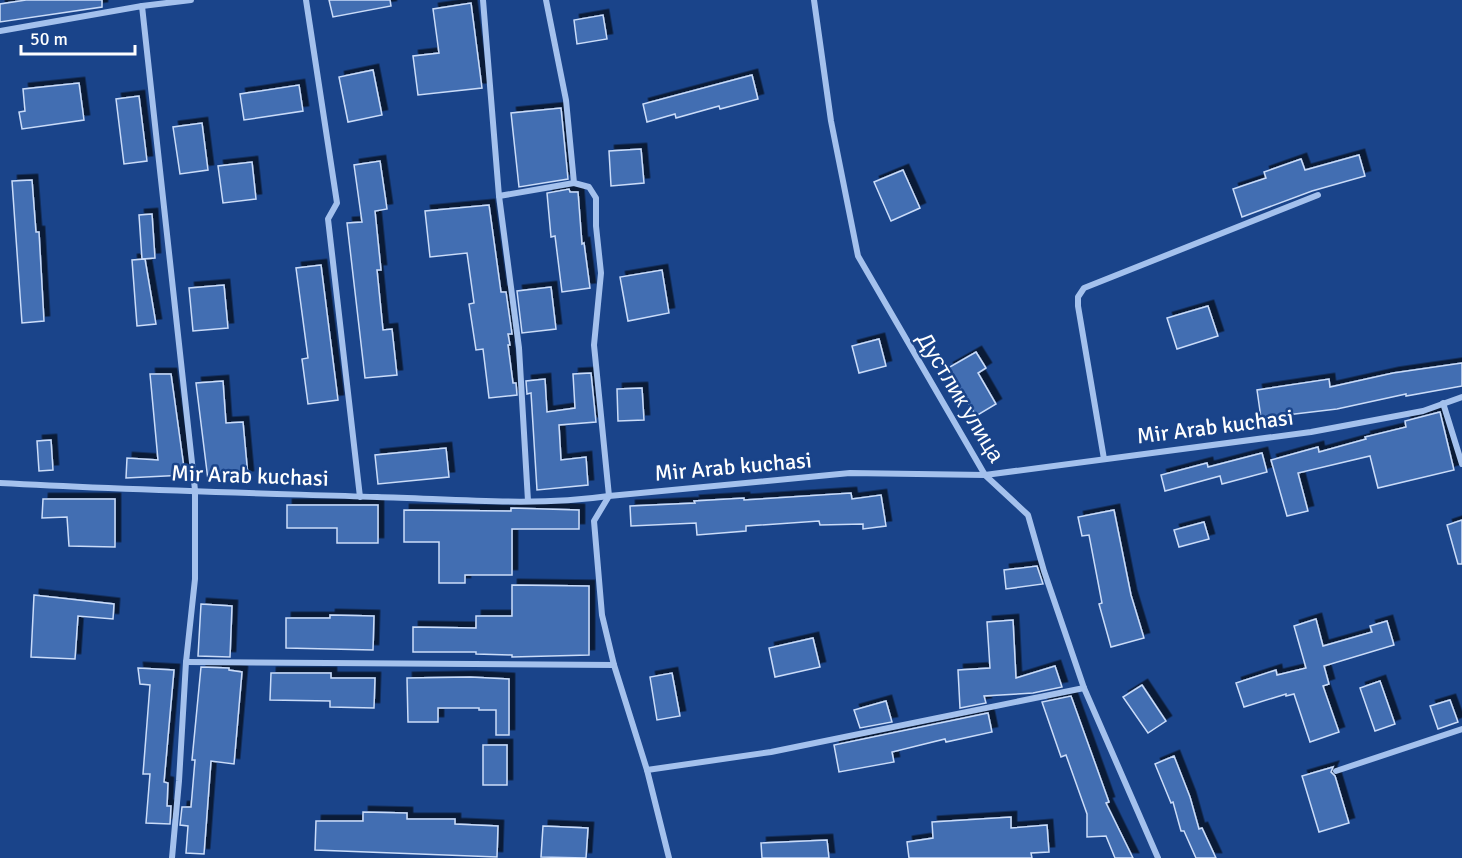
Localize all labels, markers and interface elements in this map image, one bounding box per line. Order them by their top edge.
scale bar [21,18,135,56]
text: 50 m [30,28,68,50]
street label: Дустлик улица [911,327,1010,468]
street label: Mir Arab kuchasi [1135,404,1295,449]
street label: Mir Arab kuchasi [653,446,813,487]
street label: Mir Arab kuchasi [171,459,329,492]

